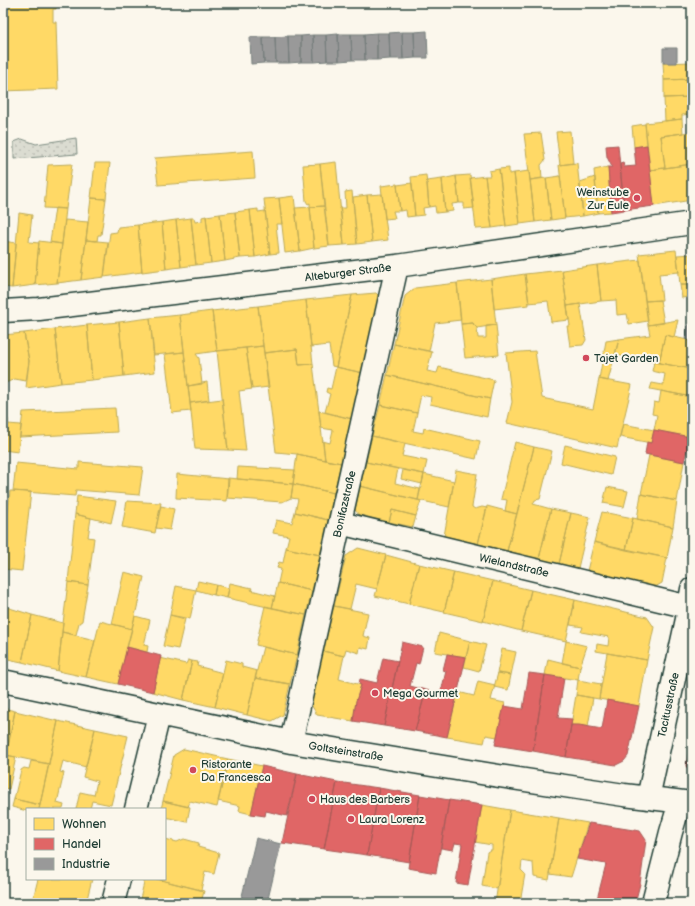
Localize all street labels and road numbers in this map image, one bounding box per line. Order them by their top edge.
street label: Alteburger Straße [304,261,392,284]
street label: Bonifazstraße [330,469,359,539]
street label: Wielandstraße [478,551,550,580]
street label: Tacitusstraße [655,671,682,739]
street label: Goltsteinstraße [308,739,385,764]

